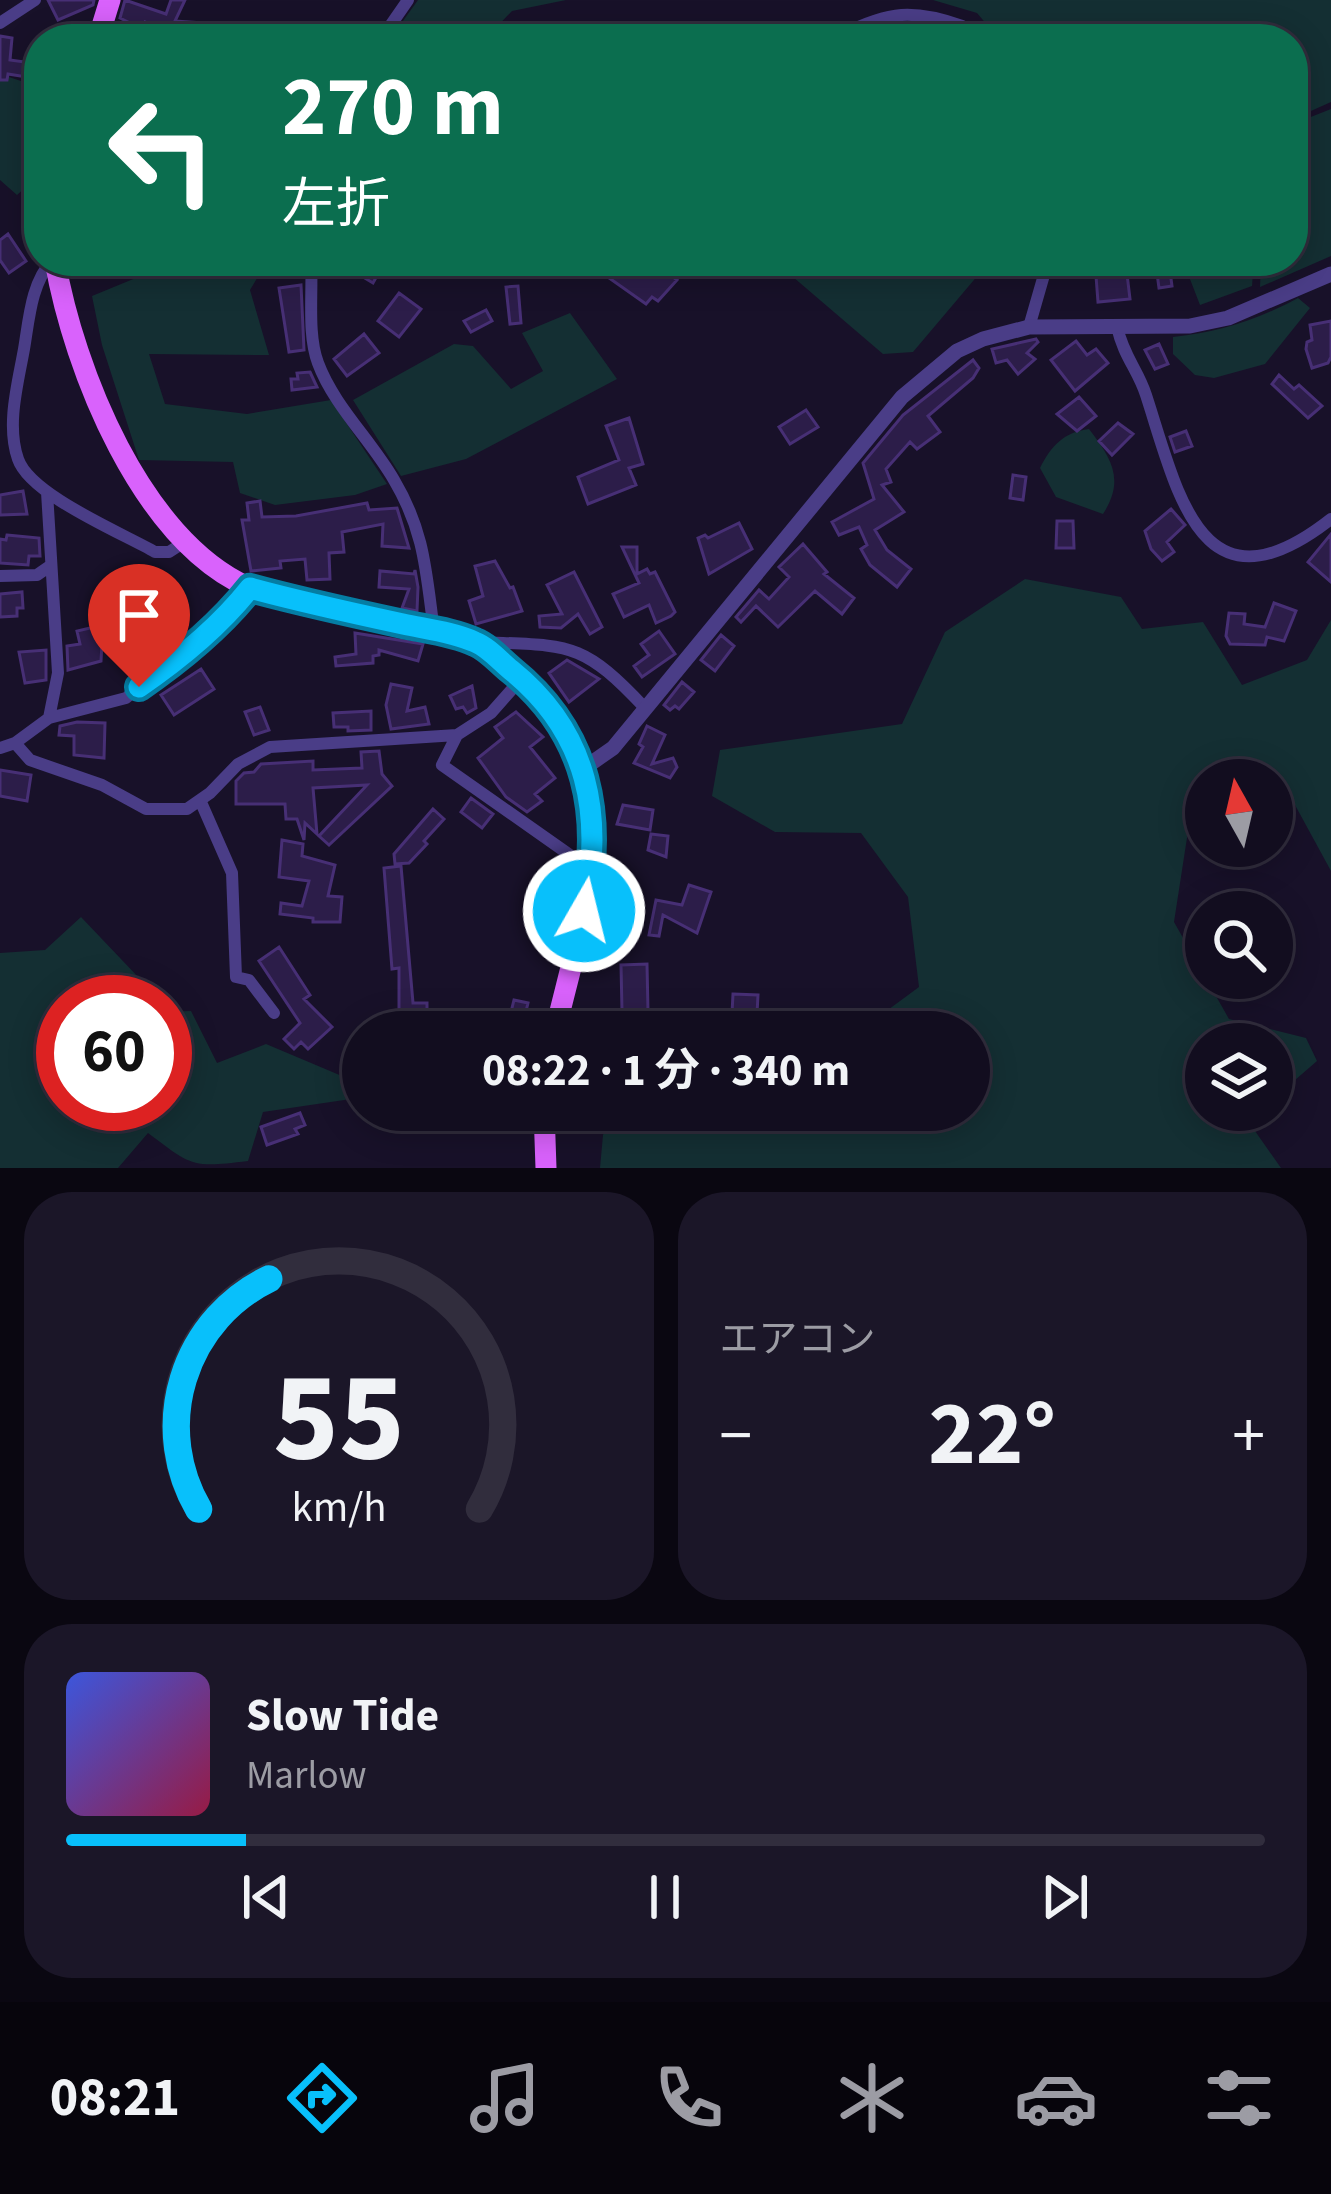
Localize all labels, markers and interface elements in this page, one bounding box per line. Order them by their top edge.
text: 270 m [282,48,504,168]
icon: left [84,72,240,228]
text: 左折 [282,167,390,244]
pin [88,564,190,687]
icon: arrive [106,582,172,648]
north arrow [1185,759,1293,867]
map controls [1185,759,1293,1131]
position arrow [521,848,647,974]
button: search [1185,891,1293,999]
speed limit sign: 60 [36,975,192,1131]
button: layers [1185,1023,1293,1131]
text: 08:22 · 1 分 · 340 m [482,1039,850,1103]
text: エアコン [720,1312,876,1368]
text: 55 [273,1330,405,1508]
text: 22° [928,1371,1056,1499]
text: − [720,1389,752,1483]
text: + [1232,1389,1265,1483]
text: km/h [291,1477,386,1538]
text: Slow Tide [246,1684,439,1748]
text: Marlow [246,1748,367,1804]
icon: previous [233,1864,299,1930]
icon: pause [632,1864,698,1930]
icon: next [1032,1864,1098,1930]
icon: directions [280,2056,364,2140]
icon: music [463,2056,547,2140]
icon: phone [647,2056,731,2140]
icon: climate [830,2056,914,2140]
icon: car [1014,2056,1098,2140]
icon: filters [1197,2056,1281,2140]
text: 08:21 [50,2060,180,2137]

